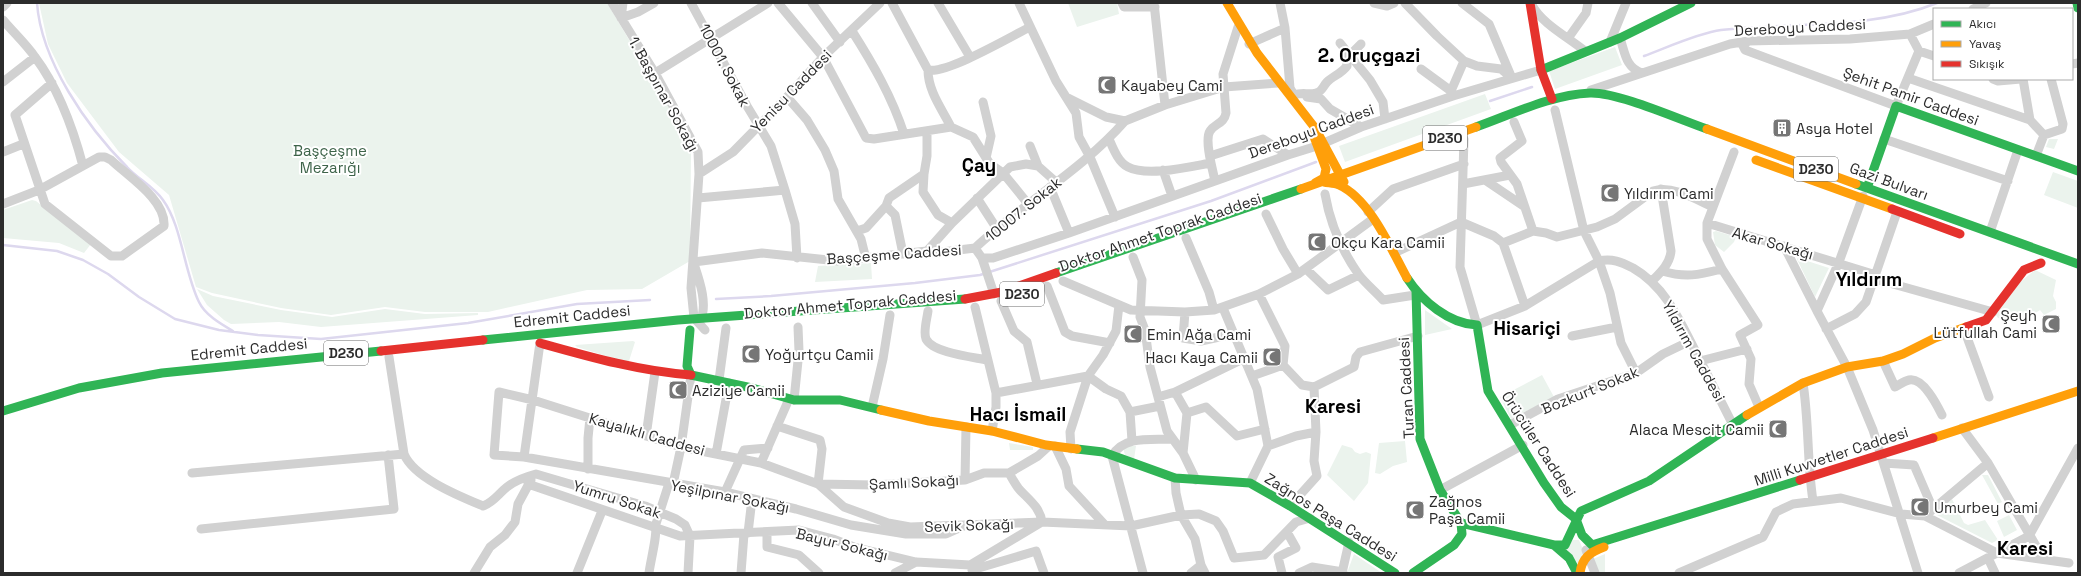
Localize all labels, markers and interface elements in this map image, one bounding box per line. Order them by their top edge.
legend [1933,8,2073,80]
street label: Dereboyu Caddesi [1734,14,1866,40]
text: Akıcı [1969,16,1996,32]
street label: 10001. Sokak [695,20,755,110]
street label: 1. Başpınar Sokağı [625,33,703,155]
text: Yavaş [1969,36,2001,52]
district label: 2. Oruçgazi [1318,43,1420,68]
street label: Yenisu Caddesi [747,45,835,137]
text: Sıkışık [1969,56,2005,72]
street label: Şehit Pamir Caddesi [1841,63,1981,129]
mosque icon: Kayabey Cami [1096,74,1118,96]
place label: Kayabey Cami [1121,76,1223,95]
street label: Dereboyu Caddesi [1246,99,1376,163]
building icon: Asya Hotel [1771,117,1793,139]
place label: Asya Hotel [1796,119,1873,138]
road number: D230 [1423,126,1467,150]
park label: Başçeşme Mezarığı [293,141,367,177]
district label: Çay [962,153,996,178]
road number: D230 [1794,157,1838,181]
street label: Gazi Bulvarı [1847,158,1931,204]
street label: 10007. Sokak [981,173,1065,245]
mosque icon: Yıldırım Cami [1599,182,1621,204]
place label: Yıldırım Cami [1624,184,1714,203]
street label: Doktor Ahmet Toprak Caddesi [1056,188,1264,276]
street label: Akar Sokağı [1730,222,1816,264]
mosque icon: Okçu Kara Camii [1306,231,1328,253]
place label: Okçu Kara Camii [1331,233,1445,252]
street label: Başçeşme Caddesi [826,240,962,268]
district label: Yıldırım [1836,267,1902,292]
road number: D230 [1000,282,1044,306]
street label: Doktor Ahmet Toprak Caddesi [743,285,957,323]
street label: Yıldırım Caddesi [1658,297,1730,405]
street label: Edremit Caddesi [513,300,631,332]
place label: Şeyh Lütfullah Cami [1934,306,2037,342]
mosque icon: Şeyh Lütfullah Cami [2040,313,2062,335]
district label: Hisariçi [1493,316,1561,341]
mosque icon: Emin Ağa Cami [1122,323,1144,345]
place label: Emin Ağa Cami [1147,325,1251,344]
street label: Edremit Caddesi [190,333,308,365]
street label: Turan Caddesi [1394,337,1418,439]
road number: D230 [324,341,368,365]
mosque icon: Yoğurtçu Camii [740,343,762,365]
place label: Yoğurtçu Camii [765,345,874,364]
mosque icon: Hacı Kaya Camii [1261,346,1283,368]
place label: Hacı Kaya Camii [1145,348,1258,367]
street label: Bozkurt Sokak [1538,362,1642,418]
mosque icon: Aziziye Camii [667,379,689,401]
place label: Aziziye Camii [692,381,785,400]
street label: Örücüler Caddesi [1498,387,1580,501]
district label: Karesi [1305,394,1361,419]
district label: Hacı İsmail [970,402,1066,427]
street label: Kayalıklı Caddesi [587,408,707,460]
mosque icon: Alaca Mescit Camii [1767,418,1789,440]
place label: Alaca Mescit Camii [1629,420,1764,439]
street label: Milli Kuvvetler Caddesi [1752,422,1910,490]
street label: Zağnos Paşa Caddesi [1261,469,1401,565]
street label: Şamlı Sokağı [869,470,959,494]
street label: Yeşilpınar Sokağı [669,475,791,517]
street label: Yumru Sokak [570,476,664,522]
place label: Zağnos Paşa Camii [1429,492,1505,528]
mosque icon: Umurbey Cami [1909,496,1931,518]
place label: Umurbey Cami [1934,498,2038,517]
mosque icon: Zağnos Paşa Camii [1404,499,1426,521]
street label: Sevik Sokağı [924,514,1014,536]
street label: Bayur Sokağı [794,523,890,565]
district label: Karesi [1997,536,2053,561]

